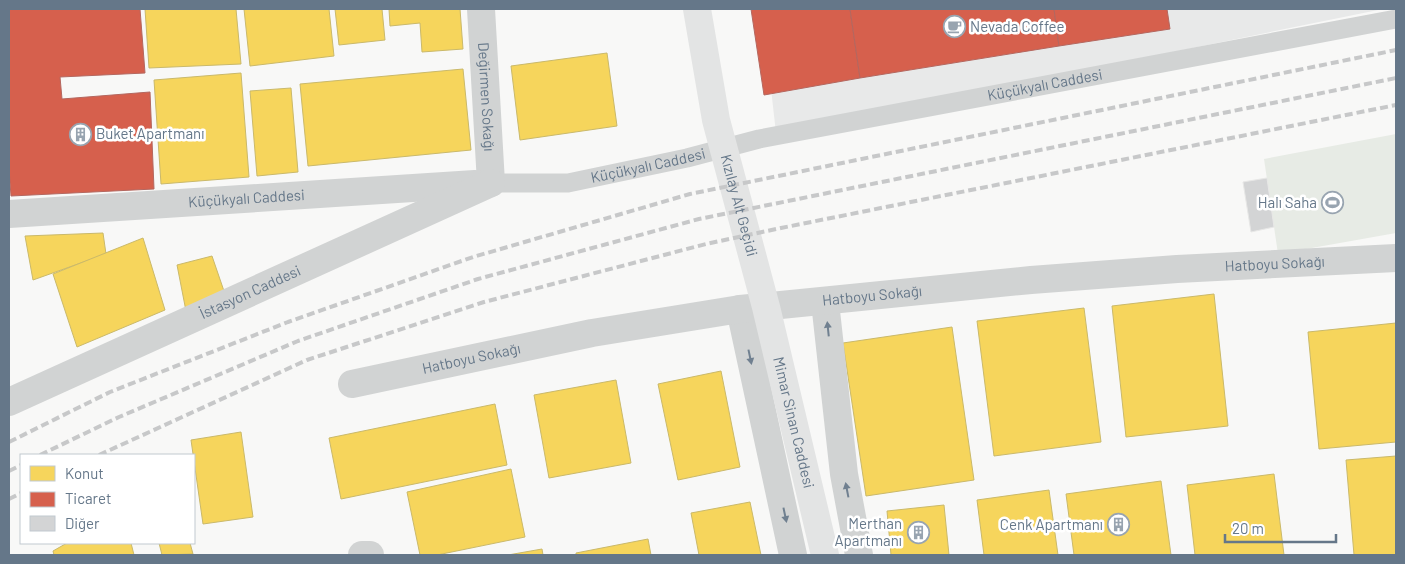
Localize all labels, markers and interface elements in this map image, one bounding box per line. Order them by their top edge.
cafe icon: Nevada Coffee [942,15,966,39]
place label: Nevada Coffee [970,17,1065,35]
street label: Değirmen Sokağı [475,42,499,152]
street label: Küçükyalı Caddesi [986,65,1104,104]
building icon: Buket Apartmanı [68,122,92,146]
place label: Buket Apartmanı [96,124,204,142]
street label: Küçükyalı Caddesi [589,144,707,186]
street label: Kızılay Alt Geçidi [718,152,762,258]
street label: Küçükyalı Caddesi [188,185,305,210]
sports icon: Halı Saha [1321,191,1345,215]
place label: Halı Saha [1258,193,1317,211]
street label: Hatboyu Sokağı [1224,252,1325,275]
street label: İstasyon Caddesi [197,261,303,322]
street label: Hatboyu Sokağı [821,281,923,309]
one-way arrow [824,321,832,337]
street label: Hatboyu Sokağı [420,338,522,377]
one-way arrow [746,349,754,364]
street label: Mimar Sinan Caddesi [770,355,819,490]
legend [20,454,195,544]
text: Konut [65,464,104,482]
one-way arrow [842,482,850,498]
text: Ticaret [65,489,111,507]
one-way arrow [781,508,789,523]
scale bar [1225,512,1336,544]
building icon: Cenk Apartmanı [1107,513,1131,537]
text: Diğer [65,514,100,532]
place label: Merthan Apartmanı [834,514,902,549]
place label: Cenk Apartmanı [1000,515,1103,533]
text: 20 m [1232,519,1264,537]
building icon: Merthan Apartmanı [906,521,930,545]

